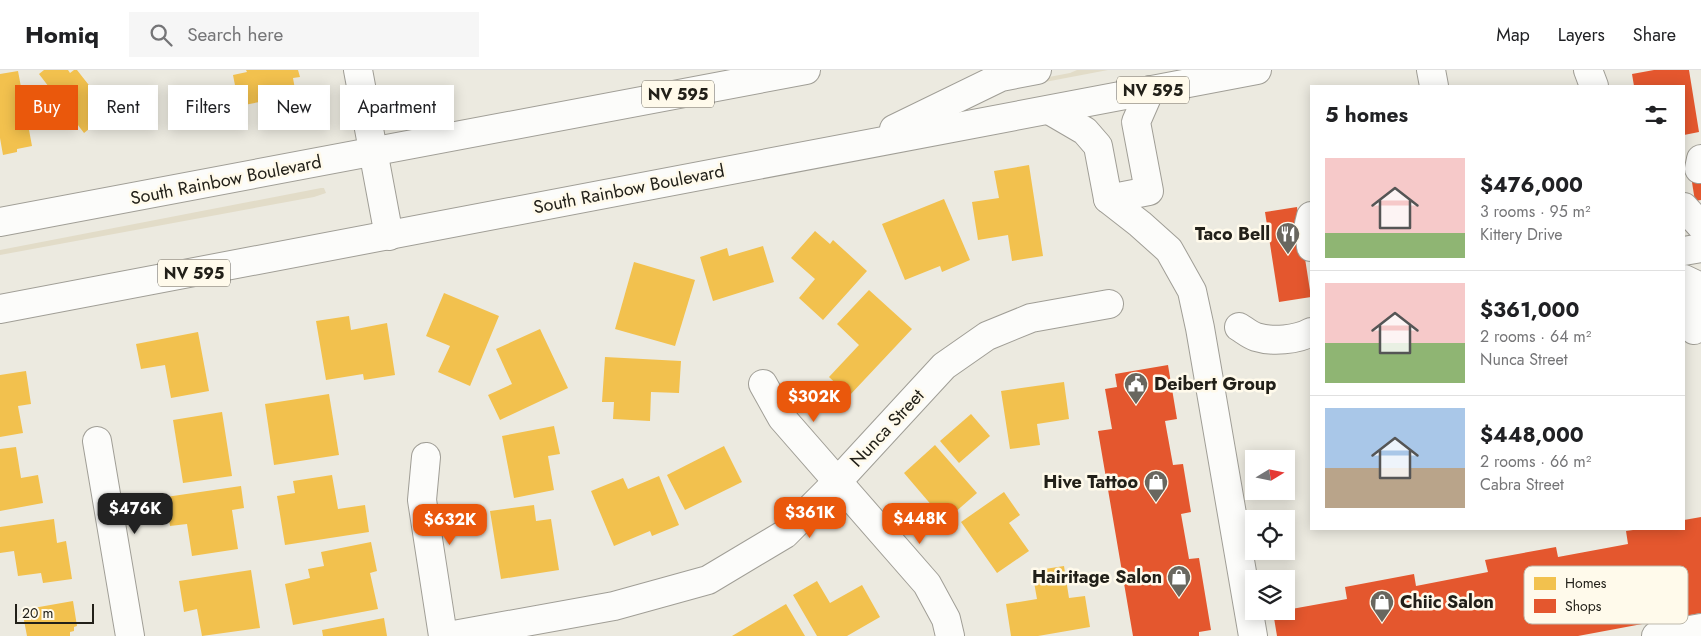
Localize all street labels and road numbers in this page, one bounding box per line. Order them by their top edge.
road number: NV 595 [1117,76,1189,104]
road number: NV 595 [642,80,714,108]
street label: South Rainbow Boulevard [128,149,324,211]
street label: South Rainbow Boulevard [531,158,727,220]
road number: NV 595 [158,260,230,287]
street label: Nunca Street [844,383,931,473]

